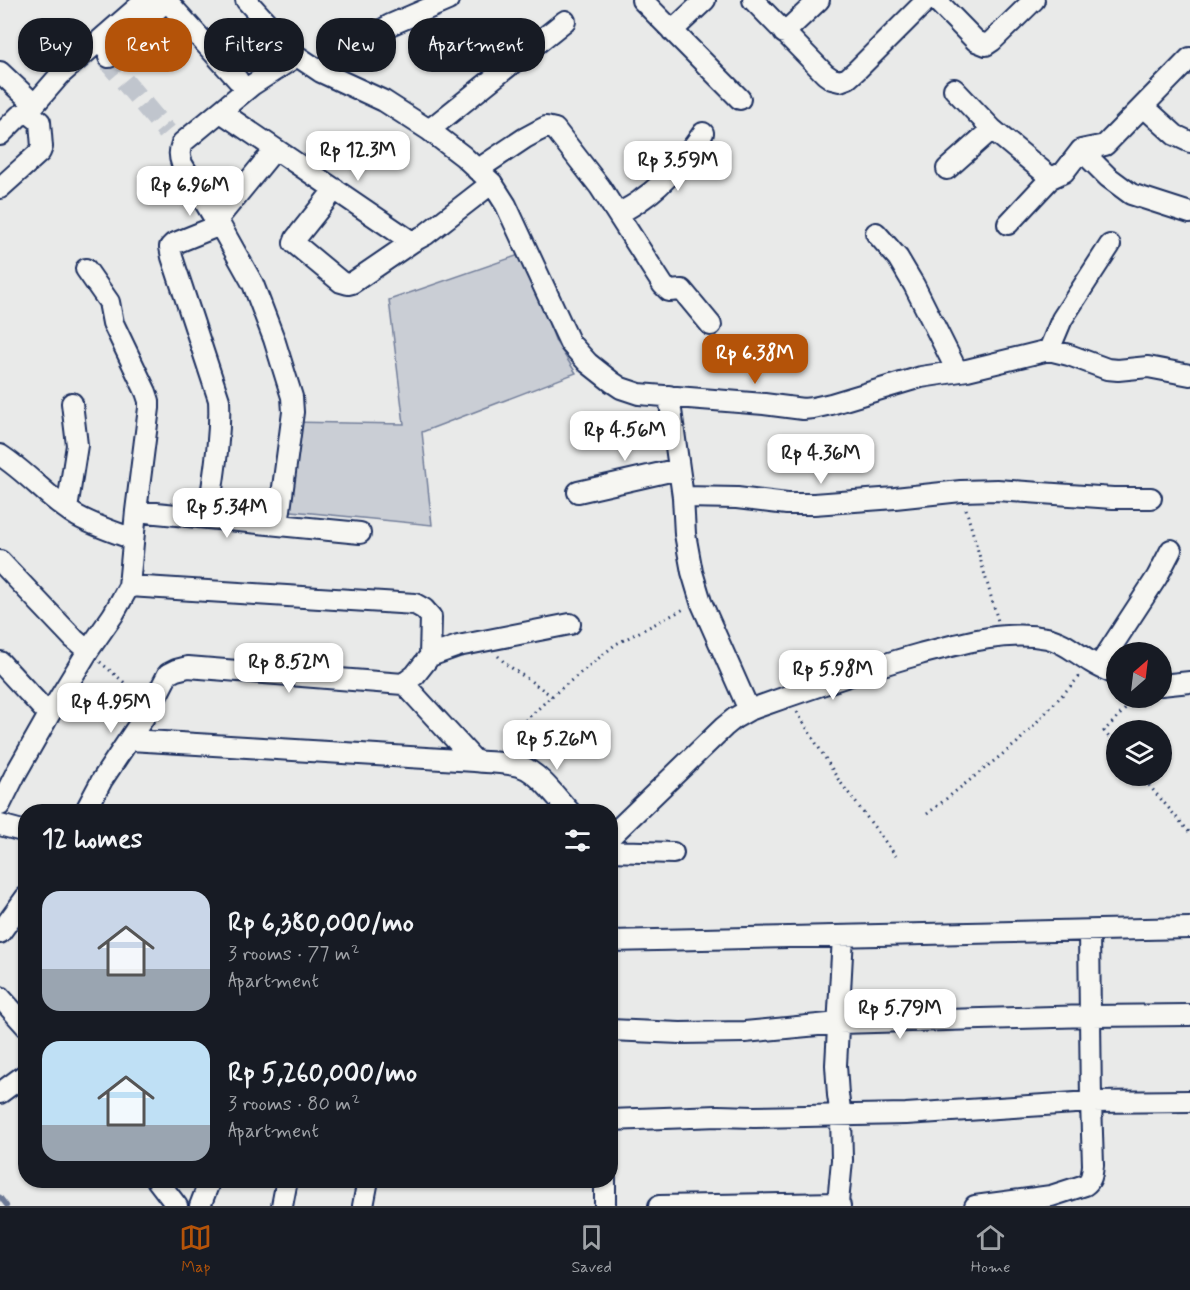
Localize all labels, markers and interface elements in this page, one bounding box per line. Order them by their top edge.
chip: Buy [18,18,93,72]
chip: Rent [105,18,192,72]
chip: Filters [204,18,304,72]
chip: New [316,18,396,72]
chip: Apartment [408,18,545,72]
pin: Rp 12.3M [296,131,420,182]
text: Rp 12.3M [320,137,396,164]
pin: Rp 3.59M [616,141,740,192]
text: Rp 3.59M [638,147,718,174]
pin: Rp 6.96M [128,166,252,217]
text: Rp 6.96M [151,172,229,199]
pin: Rp 6.38M [693,334,817,385]
text: Rp 6.38M [716,340,794,367]
pin: Rp 4.56M [563,411,687,462]
text: Rp 4.56M [584,417,666,444]
pin: Rp 4.36M [759,434,883,485]
text: Rp 4.36M [781,440,861,467]
pin: Rp 5.34M [165,488,289,539]
text: Rp 5.34M [187,494,267,521]
north arrow [1106,642,1172,708]
map controls [1106,642,1172,786]
pin: Rp 8.52M [227,643,351,694]
text: Rp 8.52M [248,649,330,676]
pin: Rp 5.98M [771,650,895,701]
text: Rp 5.98M [793,656,873,683]
pin: Rp 4.95M [49,683,173,734]
text: Rp 4.95M [71,689,151,716]
pin: Rp 5.26M [495,720,619,771]
button: layers [1106,720,1172,786]
text: Rp 5.26M [517,726,597,753]
text: 12 homes [42,823,142,857]
icon: filters [561,824,594,857]
text: Rp 6,380,000/mo [228,907,414,941]
icon: home [90,915,162,987]
text: 3 rooms · 77 m² [228,941,360,968]
text: Apartment [228,968,319,995]
pin: Rp 5.79M [838,989,962,1040]
text: Rp 5.79M [858,995,942,1022]
text: Rp 5,260,000/mo [228,1057,417,1091]
icon: home [90,1065,162,1137]
text: 3 rooms · 80 m² [228,1091,360,1118]
text: Apartment [228,1118,319,1145]
tab: Map [179,1221,212,1278]
tab: Saved [571,1221,612,1278]
tab: Home [971,1221,1011,1278]

